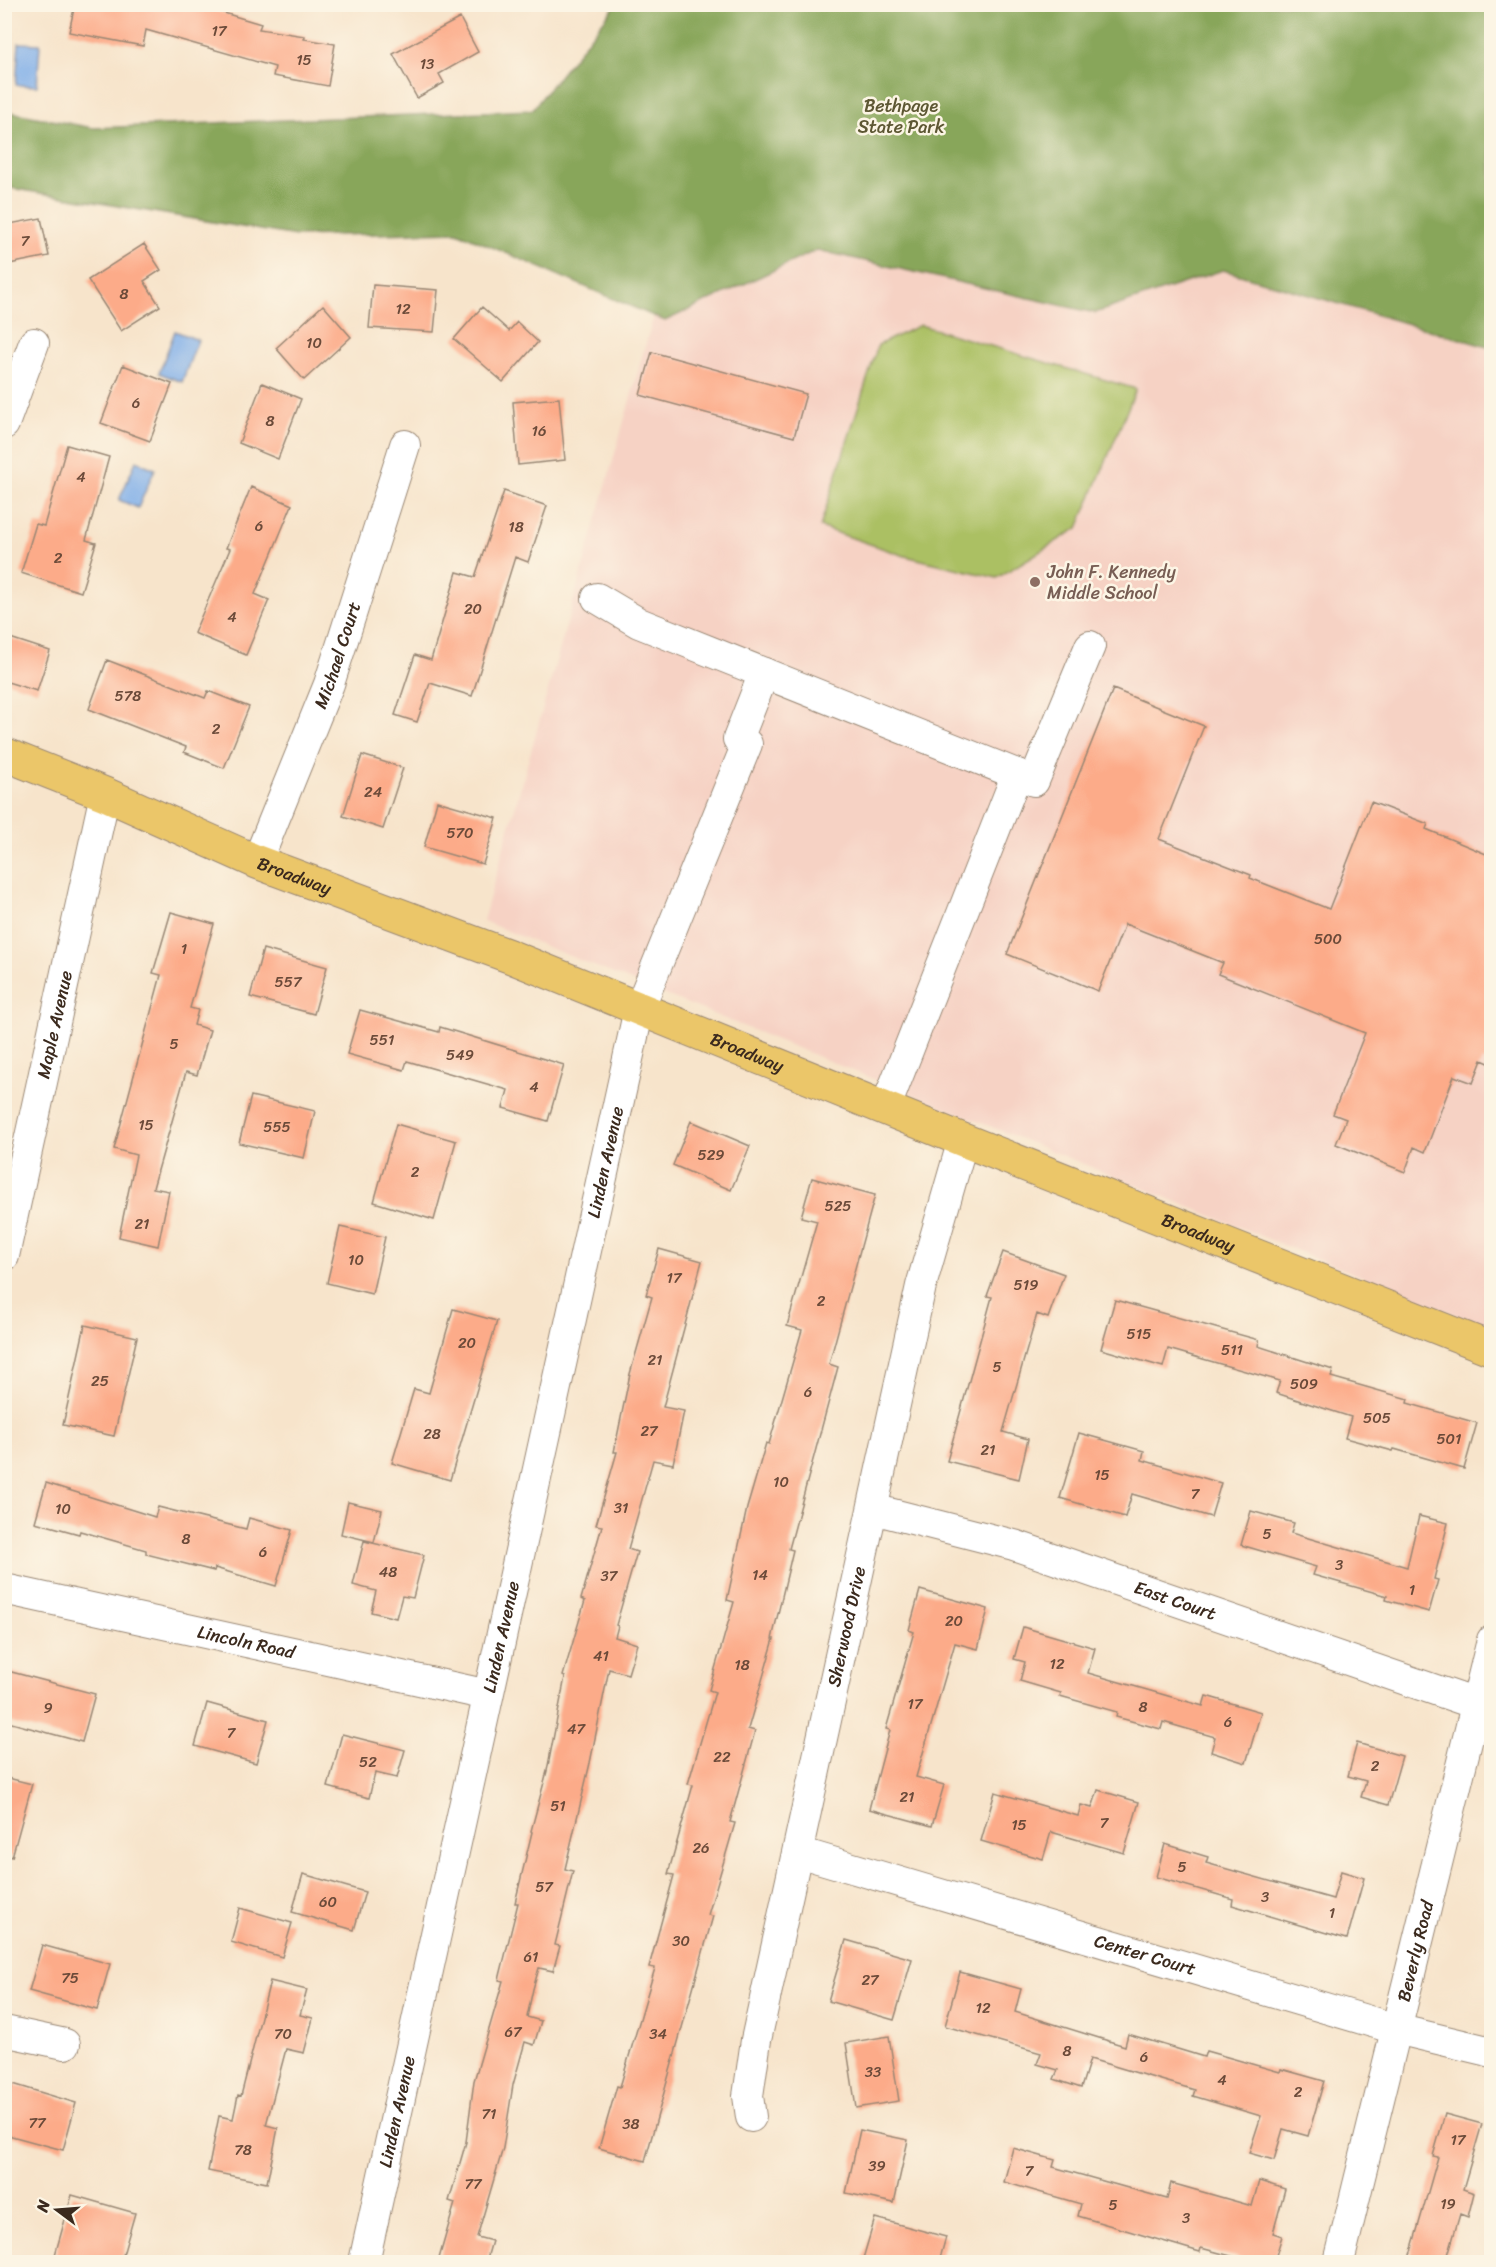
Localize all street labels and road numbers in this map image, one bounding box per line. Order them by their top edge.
street label: Michael Court [305,598,370,714]
street label: Broadway [253,847,337,905]
street label: Maple Avenue [27,967,82,1082]
street label: Broadway [705,1023,790,1082]
street label: Linden Avenue [578,1103,633,1221]
street label: Broadway [1156,1204,1241,1262]
street label: Sherwood Drive [818,1563,875,1690]
street label: East Court [1130,1571,1221,1630]
street label: Linden Avenue [473,1578,529,1696]
street label: Lincoln Road [194,1616,300,1669]
street label: Beverly Road [1388,1896,1444,2005]
street label: Center Court [1090,1925,1200,1985]
street label: Linden Avenue [369,2053,425,2171]

